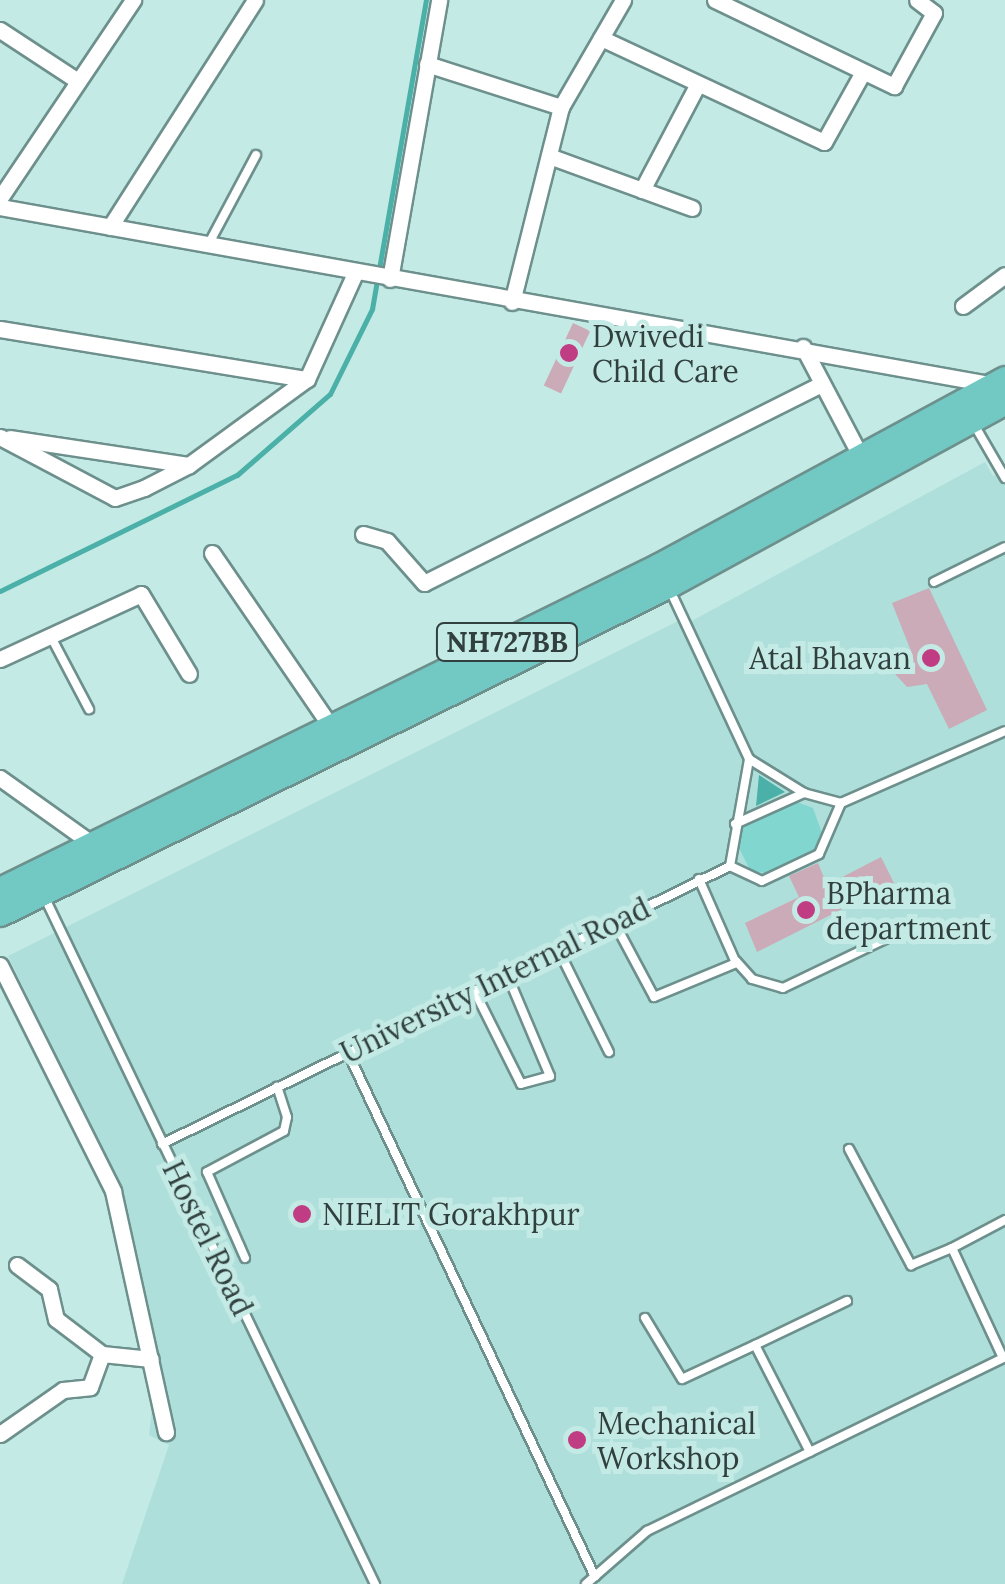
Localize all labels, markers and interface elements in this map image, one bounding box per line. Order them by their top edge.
place label: Dwivedi Child Care [592,318,739,388]
marker: Dwivedi Child Care [556,340,582,366]
road number: NH727BB [434,619,580,665]
place label: Atal Bhavan [749,640,911,676]
marker: Atal Bhavan [920,647,942,669]
place label: BPharma department [826,875,991,946]
street label: University Internal Road [334,889,656,1071]
marker: BPharma department [795,899,817,921]
street label: Hostel Road [155,1155,261,1321]
place label: NIELIT Gorakhpur [322,1196,580,1232]
marker: NIELIT Gorakhpur [291,1203,313,1225]
place label: Mechanical Workshop [597,1405,756,1476]
marker: Mechanical Workshop [566,1429,588,1451]

